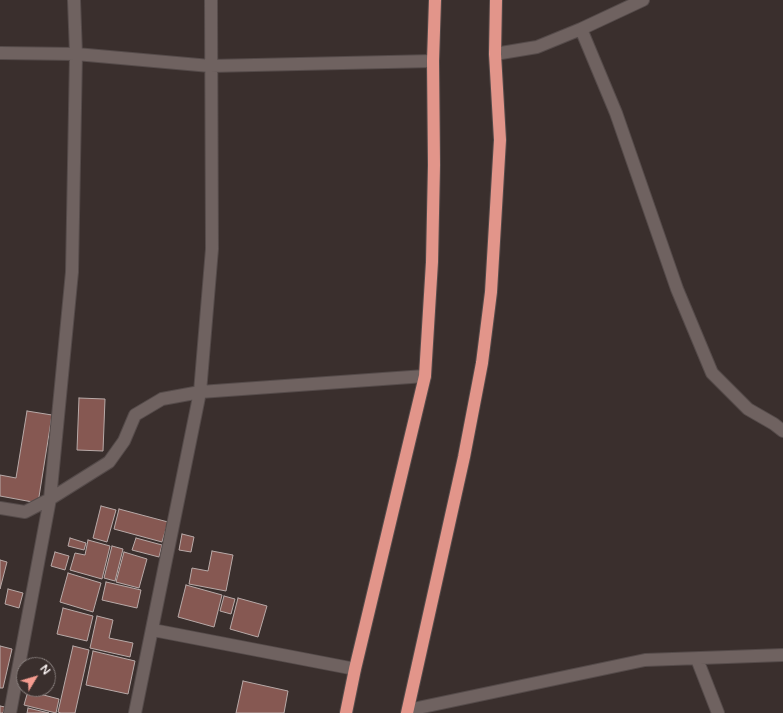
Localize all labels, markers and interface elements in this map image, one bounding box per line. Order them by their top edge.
north arrow [16,657,56,697]
text: N [37,662,53,677]

